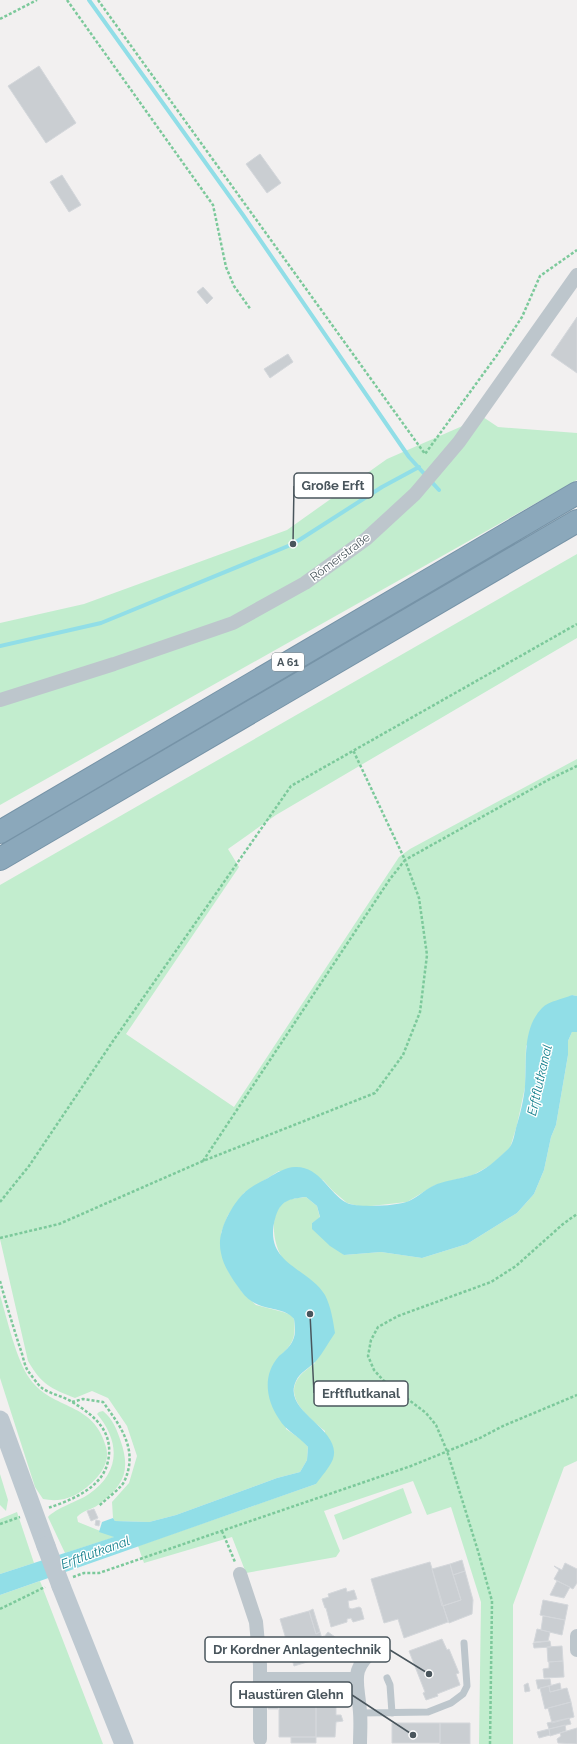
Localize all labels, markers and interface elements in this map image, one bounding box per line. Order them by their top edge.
callout: Große Erft [294,473,373,498]
text: Große Erft [301,478,365,493]
street label: Römerstraße [307,530,373,584]
road number: A 61 [272,653,304,671]
water label: Erftflutkanal [524,1043,555,1117]
callout: Erftflutkanal [314,1381,408,1406]
text: Erftflutkanal [322,1386,401,1401]
water label: Erftflutkanal [59,1533,132,1572]
callout: Dr Kordner Anlagentechnik [205,1637,390,1662]
text: Dr Kordner Anlagentechnik [213,1642,382,1657]
callout: Haustüren Glehn [231,1682,352,1707]
text: Haustüren Glehn [238,1687,344,1702]

